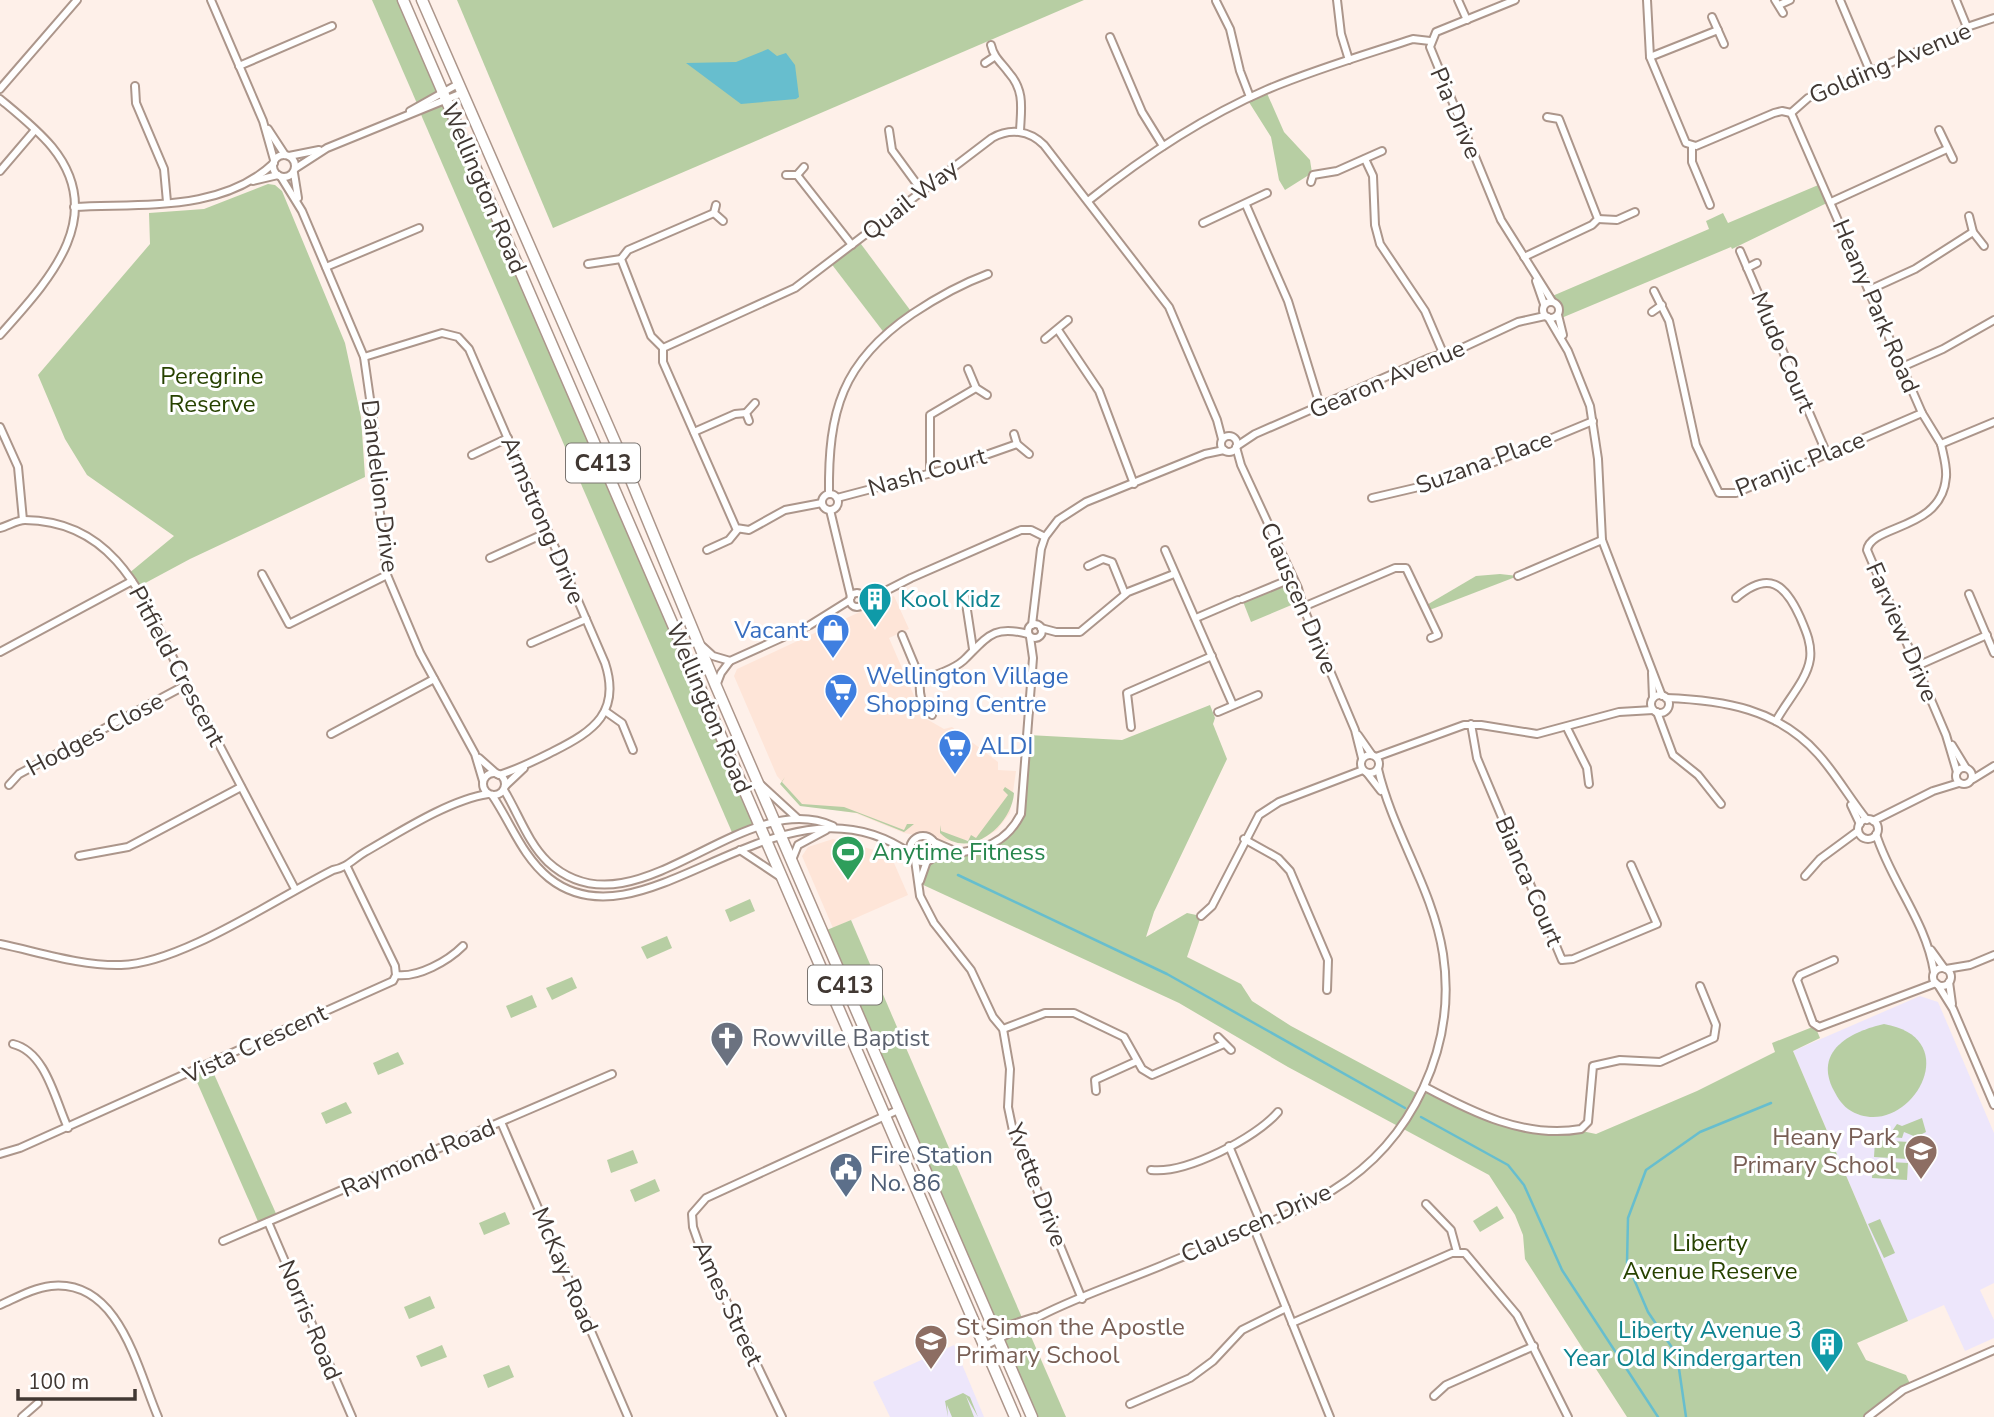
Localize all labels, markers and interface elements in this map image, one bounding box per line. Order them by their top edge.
street label: Golding Avenue [1804,15,1976,111]
street label: Pia Drive [1422,62,1490,164]
street label: Wellington Road [434,98,534,278]
street label: Quail Way [855,152,965,248]
street label: Heany Park Road [1825,214,1927,398]
street label: Mudo Court [1743,287,1823,417]
street label: Gearon Avenue [1304,332,1470,426]
park label: Peregrine Reserve [160,360,264,420]
street label: Dandelion Drive [354,398,406,574]
street label: Suzana Place [1411,422,1557,502]
street label: Pranjic Place [1731,424,1869,504]
street label: Armstrong Drive [493,431,593,609]
street label: Nash Court [864,440,990,504]
road number: C413 [566,444,640,482]
street label: Clauscen Drive [1253,517,1345,679]
street label: Farview Drive [1858,557,1946,707]
street label: Pitfield Crescent [121,580,233,752]
building icon: Kool Kidz [856,580,894,629]
place label: Kool Kidz [900,583,1000,615]
shop icon: Vacant [814,611,852,660]
place label: Vacant [733,614,809,646]
street label: Wellington Road [659,618,759,798]
place label: Wellington Village Shopping Centre [866,660,1069,720]
supermarket icon: Wellington Village Shopping Centre [822,671,860,720]
street label: Hodges Close [21,684,169,784]
supermarket icon: ALDI [936,727,974,776]
place label: ALDI [979,730,1033,762]
street label: Bianca Court [1487,811,1571,951]
sports icon: Anytime Fitness [829,833,867,882]
place label: Anytime Fitness [872,836,1046,868]
road number: C413 [808,966,882,1004]
street label: Vista Crescent [177,996,333,1092]
church icon: Rowville Baptist [708,1019,746,1068]
place label: Rowville Baptist [752,1022,930,1054]
street label: Raymond Road [336,1111,500,1205]
street label: Yvette Drive [998,1118,1075,1251]
place label: Heany Park Primary School [1733,1121,1897,1181]
school or university icon: Heany Park Primary School [1902,1132,1940,1181]
place label: Fire Station No. 86 [870,1139,993,1199]
public building icon: Fire Station No. 86 [827,1150,865,1199]
street label: Clauscen Drive [1176,1176,1336,1270]
street label: McKay Road [524,1202,606,1338]
park label: Liberty Avenue Reserve [1623,1227,1797,1287]
street label: Ames Street [685,1236,771,1371]
street label: Norris Road [270,1255,350,1385]
place label: St Simon the Apostle Primary School [956,1311,1185,1371]
place label: Liberty Avenue 3 Year Old Kindergarten [1563,1314,1802,1374]
school or university icon: St Simon the Apostle Primary School [912,1322,950,1371]
building icon: Liberty Avenue 3 Year Old Kindergarten [1808,1325,1846,1374]
scale bar [18,1358,135,1402]
text: 100 m [28,1368,89,1396]

